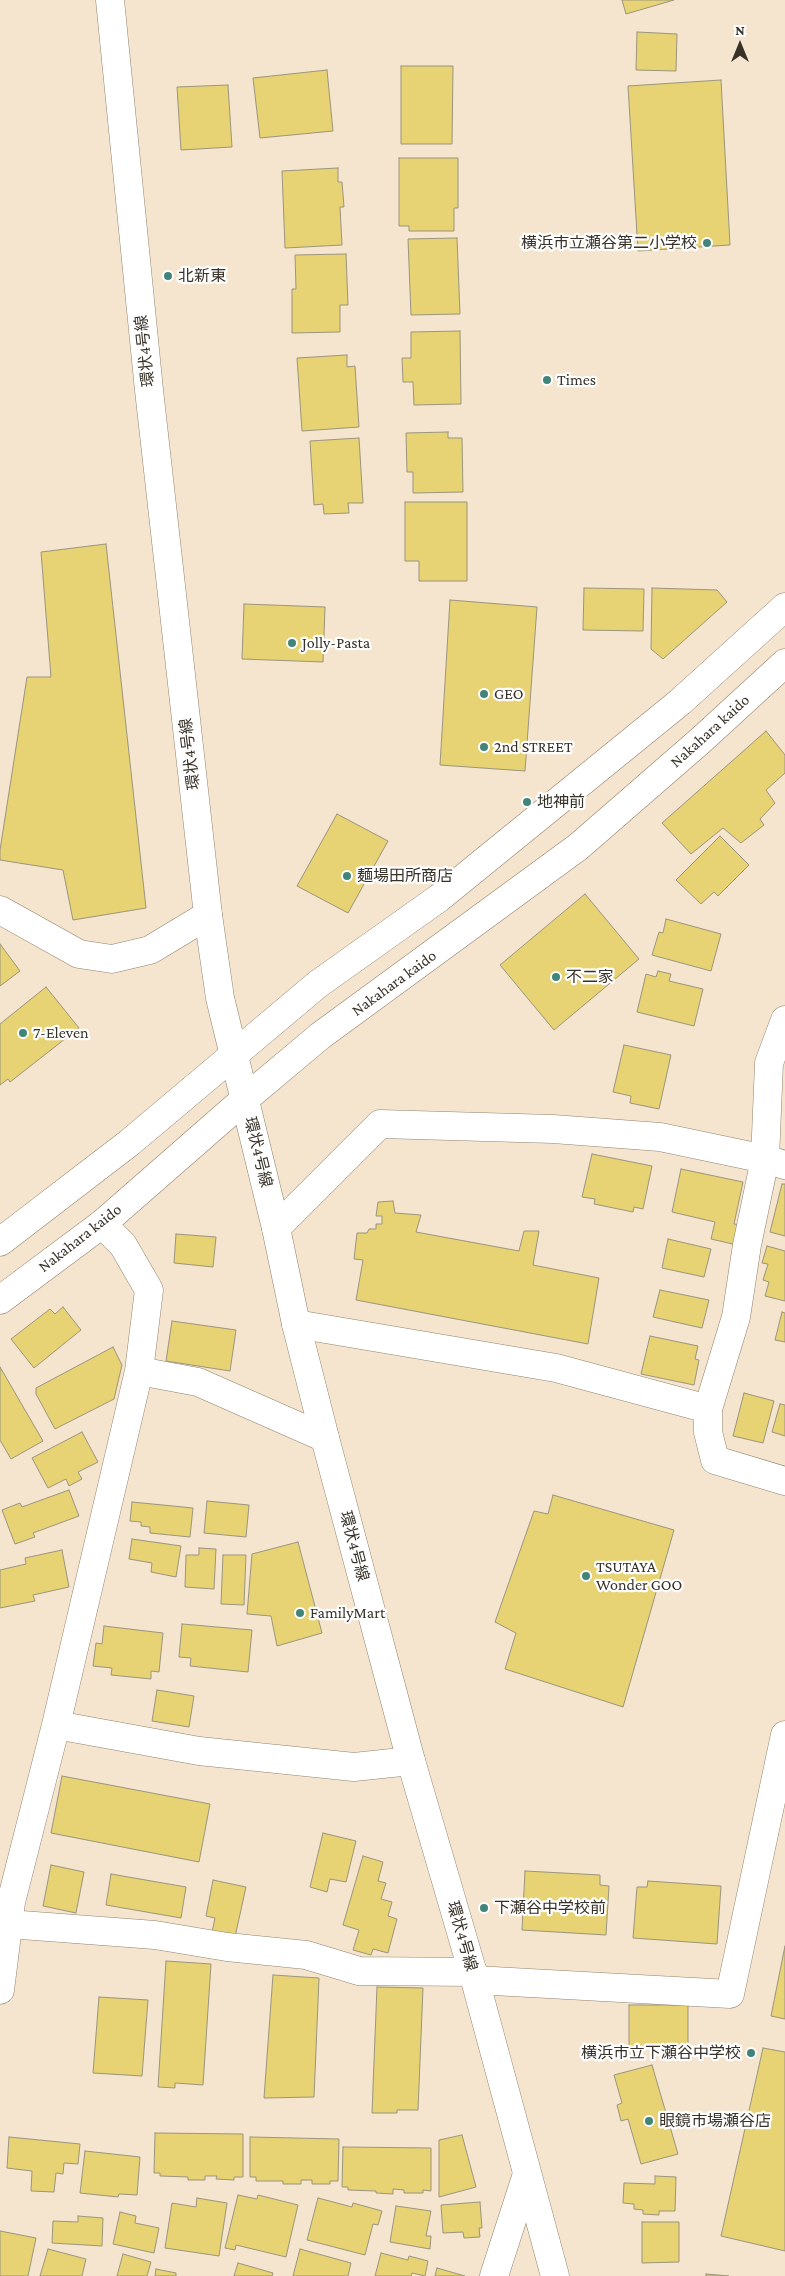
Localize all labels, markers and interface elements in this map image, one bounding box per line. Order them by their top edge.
north arrow [715,20,765,70]
text: N [735,22,745,38]
place label: 横浜市立瀬谷第二小学校 [521,233,697,253]
marker: 横浜市立瀬谷第二小学校 [701,237,713,249]
place label: 北新東 [178,266,226,286]
marker: 北新東 [162,270,174,282]
street label: 環状4号線 [132,314,158,388]
place label: Times [557,370,596,390]
marker: Times [541,374,553,386]
place label: Jolly-Pasta [302,633,370,653]
marker: Jolly-Pasta [286,637,298,649]
place label: GEO [494,684,523,704]
marker: GEO [478,688,490,700]
street label: Nakahara kaido [666,690,754,772]
street label: 環状4号線 [176,717,204,791]
place label: 2nd STREET [494,737,573,757]
marker: 2nd STREET [478,741,490,753]
place label: 地神前 [537,792,585,812]
marker: 地神前 [521,796,533,808]
place label: 麺場田所商店 [357,866,453,886]
marker: 麺場田所商店 [341,870,353,882]
street label: Nakahara kaido [348,946,440,1020]
place label: 不二家 [566,967,614,987]
marker: 不二家 [550,971,562,983]
place label: 7-Eleven [33,1023,89,1043]
marker: 7-Eleven [17,1027,29,1039]
street label: 環状4号線 [240,1115,276,1189]
street label: Nakahara kaido [35,1200,125,1276]
street label: 環状4号線 [335,1509,373,1583]
place label: TSUTAYA Wonder GOO [596,1557,682,1595]
marker: TSUTAYA Wonder GOO [580,1570,592,1582]
place label: FamilyMart [310,1603,385,1623]
marker: FamilyMart [294,1607,306,1619]
place label: 下瀬谷中学校前 [494,1898,606,1918]
street label: 環状4号線 [443,1899,481,1973]
marker: 下瀬谷中学校前 [478,1902,490,1914]
place label: 横浜市立下瀬谷中学校 [581,2043,741,2063]
marker: 横浜市立下瀬谷中学校 [745,2047,757,2059]
place label: 眼鏡市場瀬谷店 [659,2111,771,2131]
marker: 眼鏡市場瀬谷店 [643,2115,655,2127]

